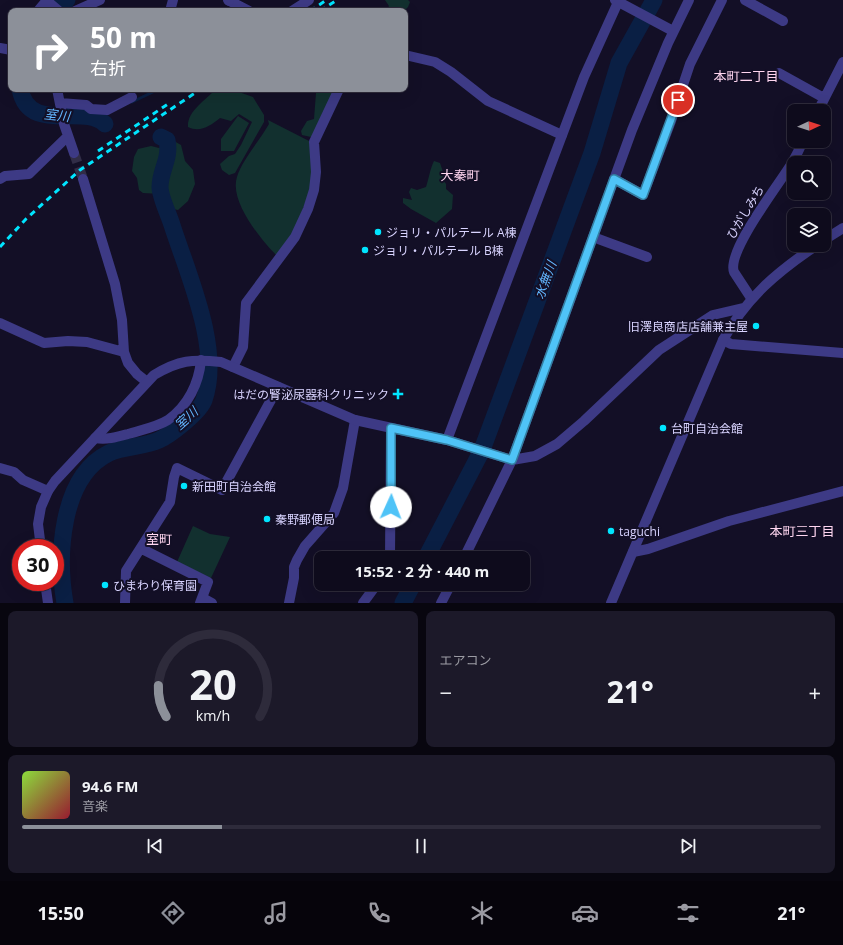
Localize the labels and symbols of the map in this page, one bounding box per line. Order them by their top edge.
district label: 本町二丁目 [713,67,779,85]
pin [661,83,695,117]
north arrow [787,104,831,148]
water label: 室川 [43,105,73,126]
district label: 大秦町 [440,166,480,184]
street label: ひがしみち [722,182,768,242]
place label: ジョリ・パルテール A棟 [386,224,517,241]
marker: ジョリ・パルテール A棟 [373,227,383,237]
place label: ジョリ・パルテール B棟 [373,242,504,259]
marker: ジョリ・パルテール B棟 [360,245,370,255]
water label: 水無川 [530,257,561,301]
place label: 旧澤良商店店舗兼主屋 [628,318,748,335]
marker: 旧澤良商店店舗兼主屋 [751,321,761,331]
place label: はだの腎泌尿器科クリニック [233,386,389,403]
marker: はだの腎泌尿器科クリニック [392,388,404,400]
water label: 室川 [170,401,203,433]
place label: 台町自治会館 [671,420,743,437]
marker: 台町自治会館 [658,423,668,433]
place label: 新田町自治会館 [192,478,276,495]
marker: 新田町自治会館 [179,481,189,491]
position arrow [370,486,412,528]
place label: 秦野郵便局 [275,511,335,528]
marker: 秦野郵便局 [262,514,272,524]
district label: 本町三丁目 [769,522,835,540]
place label: taguchi [619,523,660,540]
marker: taguchi [606,526,616,536]
district label: 室町 [146,530,172,548]
speed limit sign: 30 [12,539,64,591]
place label: ひまわり保育園 [113,577,197,594]
marker: ひまわり保育園 [100,580,110,590]

